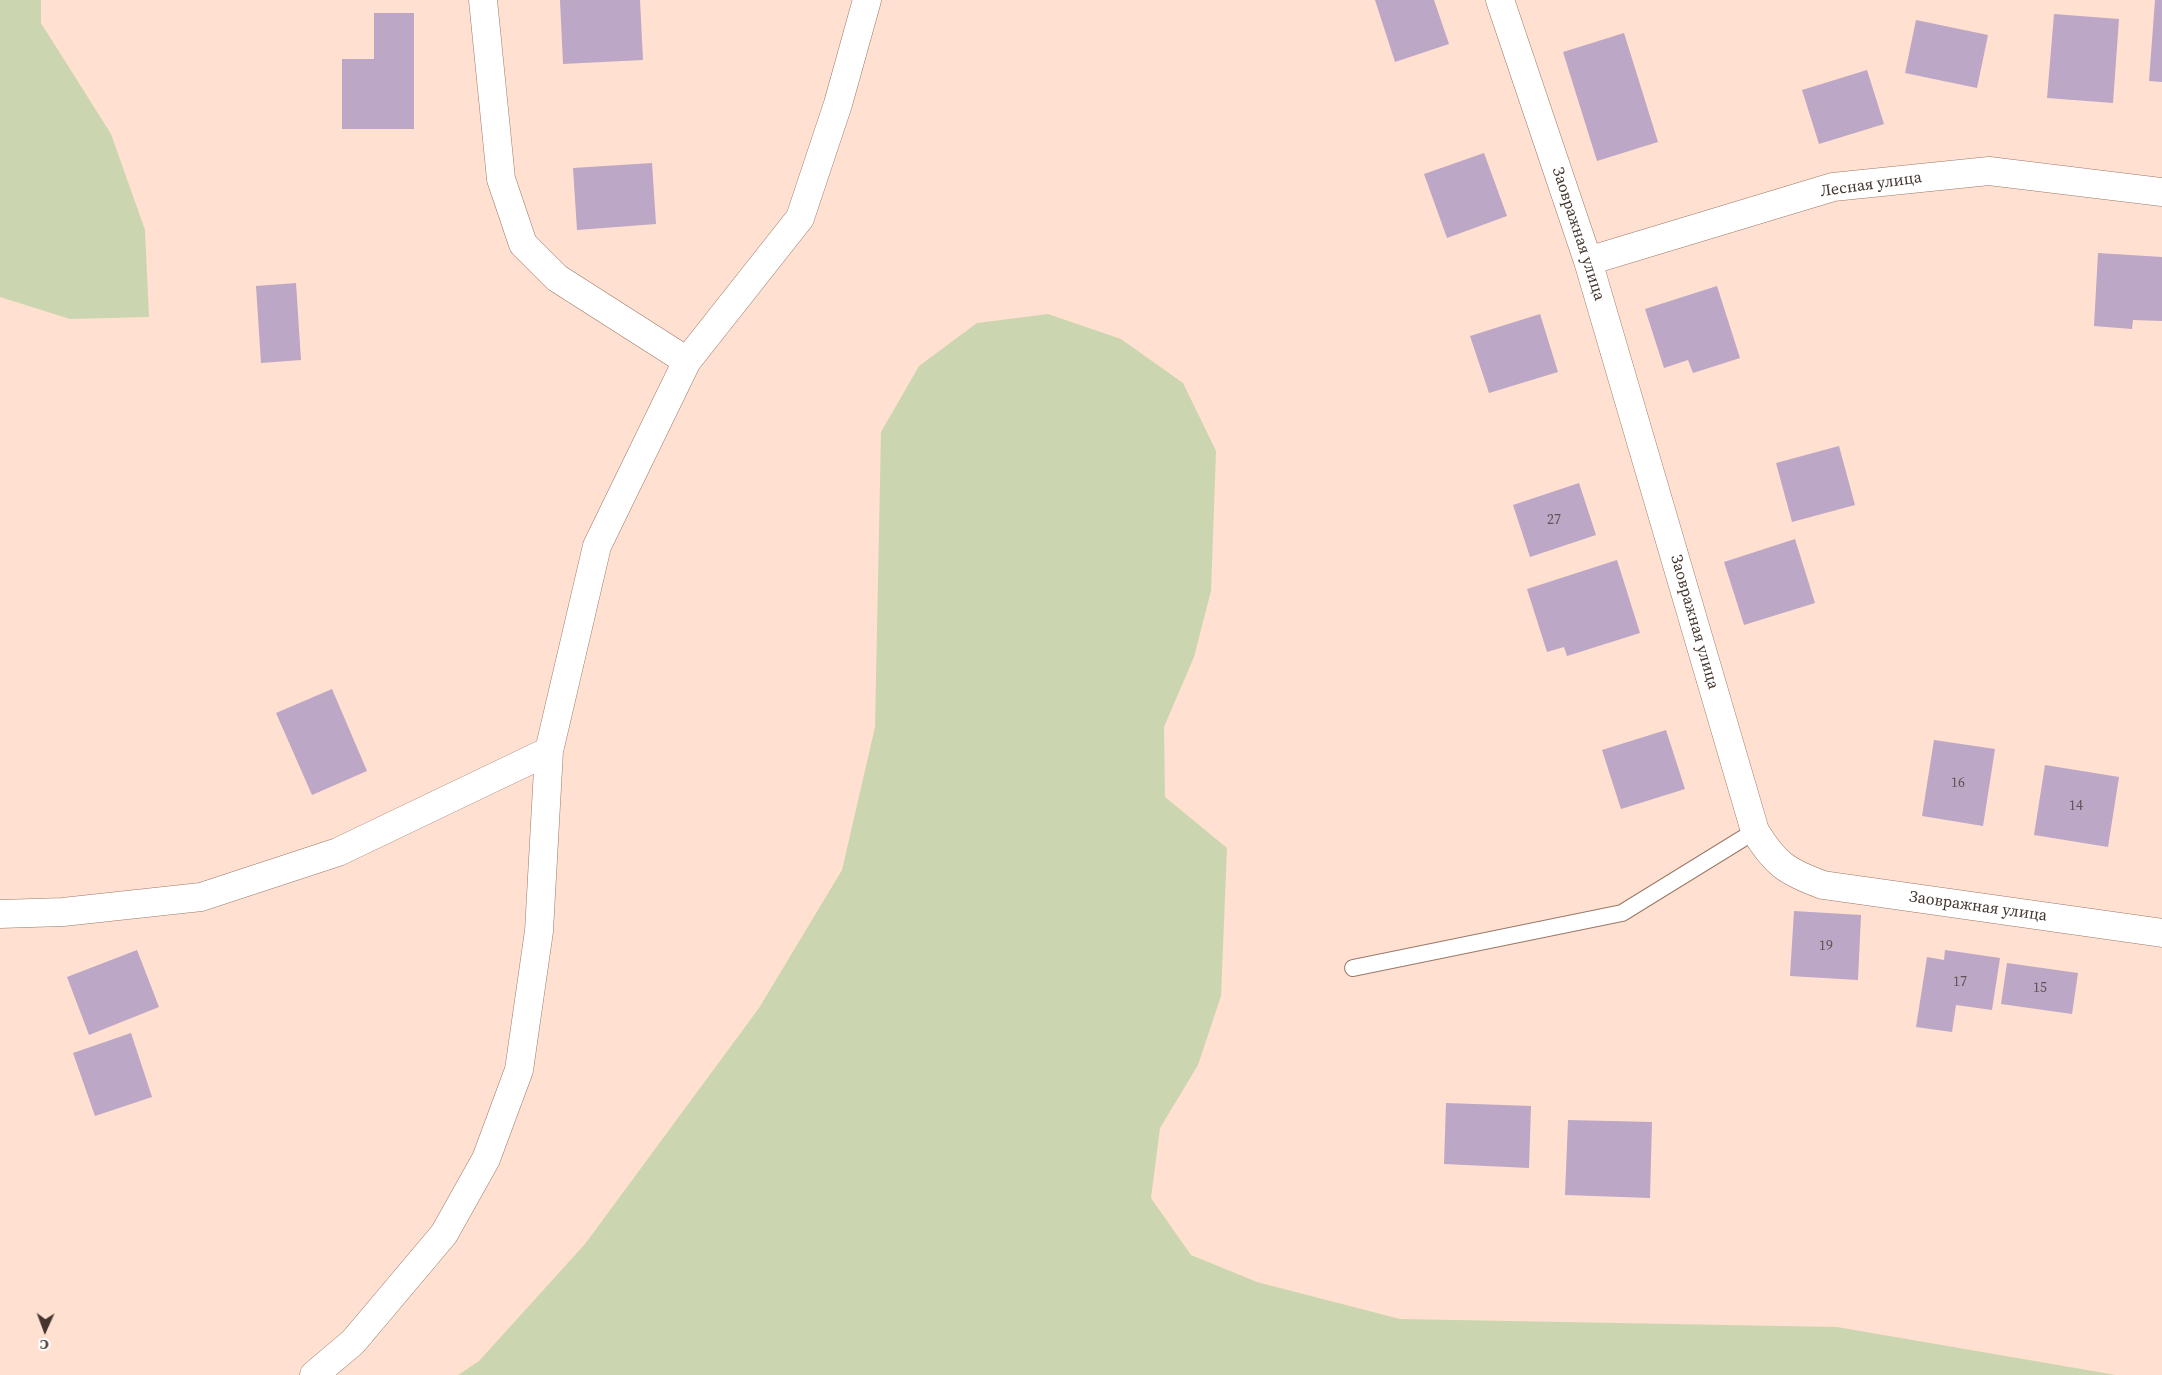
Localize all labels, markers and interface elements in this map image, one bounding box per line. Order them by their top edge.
street label: Заовражная улица [1547,165,1609,303]
street label: Лесная улица [1819,168,1923,202]
house number: 27 [1547,512,1561,528]
street label: Заовражная улица [1666,552,1722,692]
house number: 16 [1951,775,1965,791]
house number: 14 [2069,798,2083,814]
street label: Заовражная улица [1908,888,2048,926]
house number: 19 [1819,938,1833,954]
house number: 17 [1953,974,1967,990]
house number: 15 [2033,980,2047,996]
north arrow [20,1305,70,1355]
text: С [40,1335,49,1355]

